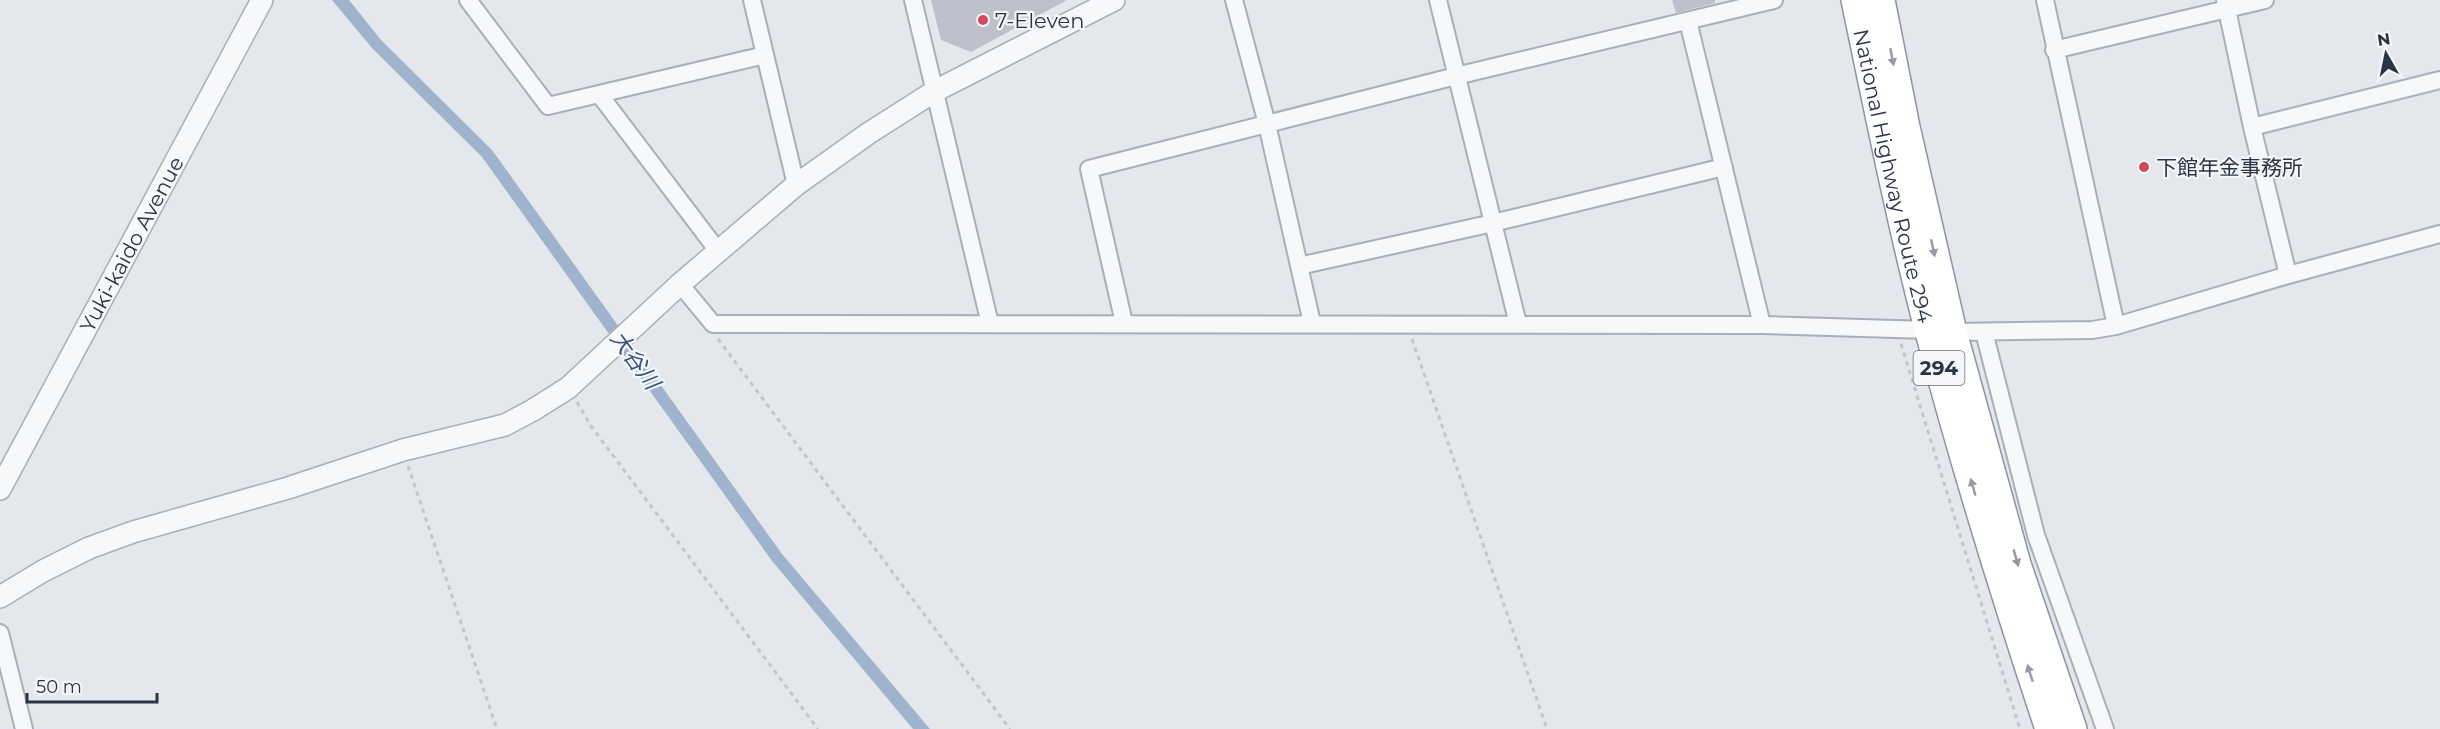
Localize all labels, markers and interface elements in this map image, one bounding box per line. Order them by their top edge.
place label: 7-Eleven [995,8,1084,33]
marker: 7-Eleven [976,13,990,27]
north arrow [2356,24,2416,84]
street label: National Highway Route 294 [1849,27,1939,325]
text: N [2376,29,2392,50]
one-way arrow [1888,48,1897,67]
street label: Yuki-kaido Avenue [74,152,189,336]
place label: 下館年金事務所 [2156,155,2303,180]
marker: 下館年金事務所 [2137,160,2151,174]
one-way arrow [1929,239,1938,258]
water label: 大谷川 [605,325,666,396]
road number: 294 [1914,351,1964,385]
one-way arrow [1968,478,1977,496]
one-way arrow [2012,549,2021,567]
one-way arrow [2025,664,2035,682]
scale bar [27,666,158,704]
text: 50 m [36,676,82,698]

